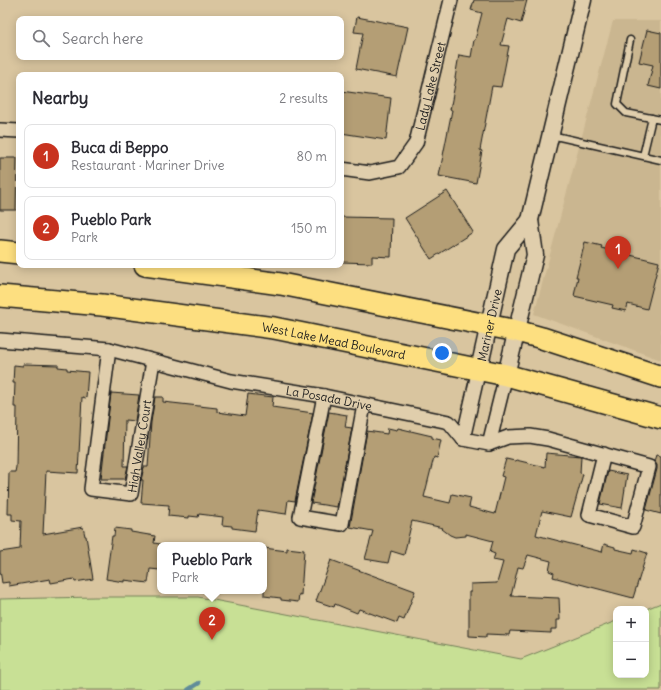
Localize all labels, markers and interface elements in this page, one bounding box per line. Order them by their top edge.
search box [16,16,344,60]
icon: search [30,27,52,49]
text: Search here [62,29,143,48]
street label: Lady Lake Street [412,40,448,132]
text: Nearby [32,87,88,109]
text: 2 results [279,90,328,107]
text: Buca di Beppo [71,138,168,157]
text: 1 [43,148,49,165]
text: 80 m [296,148,327,165]
text: Restaurant · Mariner Drive [71,157,224,174]
text: Pueblo Park [71,210,151,229]
text: 2 [42,220,50,237]
text: 150 m [291,220,327,237]
text: Park [71,229,98,246]
pin: 1 [605,236,631,269]
street label: Mariner Drive [473,287,504,363]
street label: West Lake Mead Boulevard [261,319,407,362]
your location [432,343,452,363]
street label: La Posada Drive [285,382,373,413]
street label: High Valley Court [124,399,154,494]
popup [157,542,267,594]
text: Pueblo Park [172,550,252,569]
text: Park [172,569,199,586]
map controls [613,606,649,678]
button: + [613,606,649,642]
pin: 2 [199,607,225,640]
button: − [613,642,649,678]

